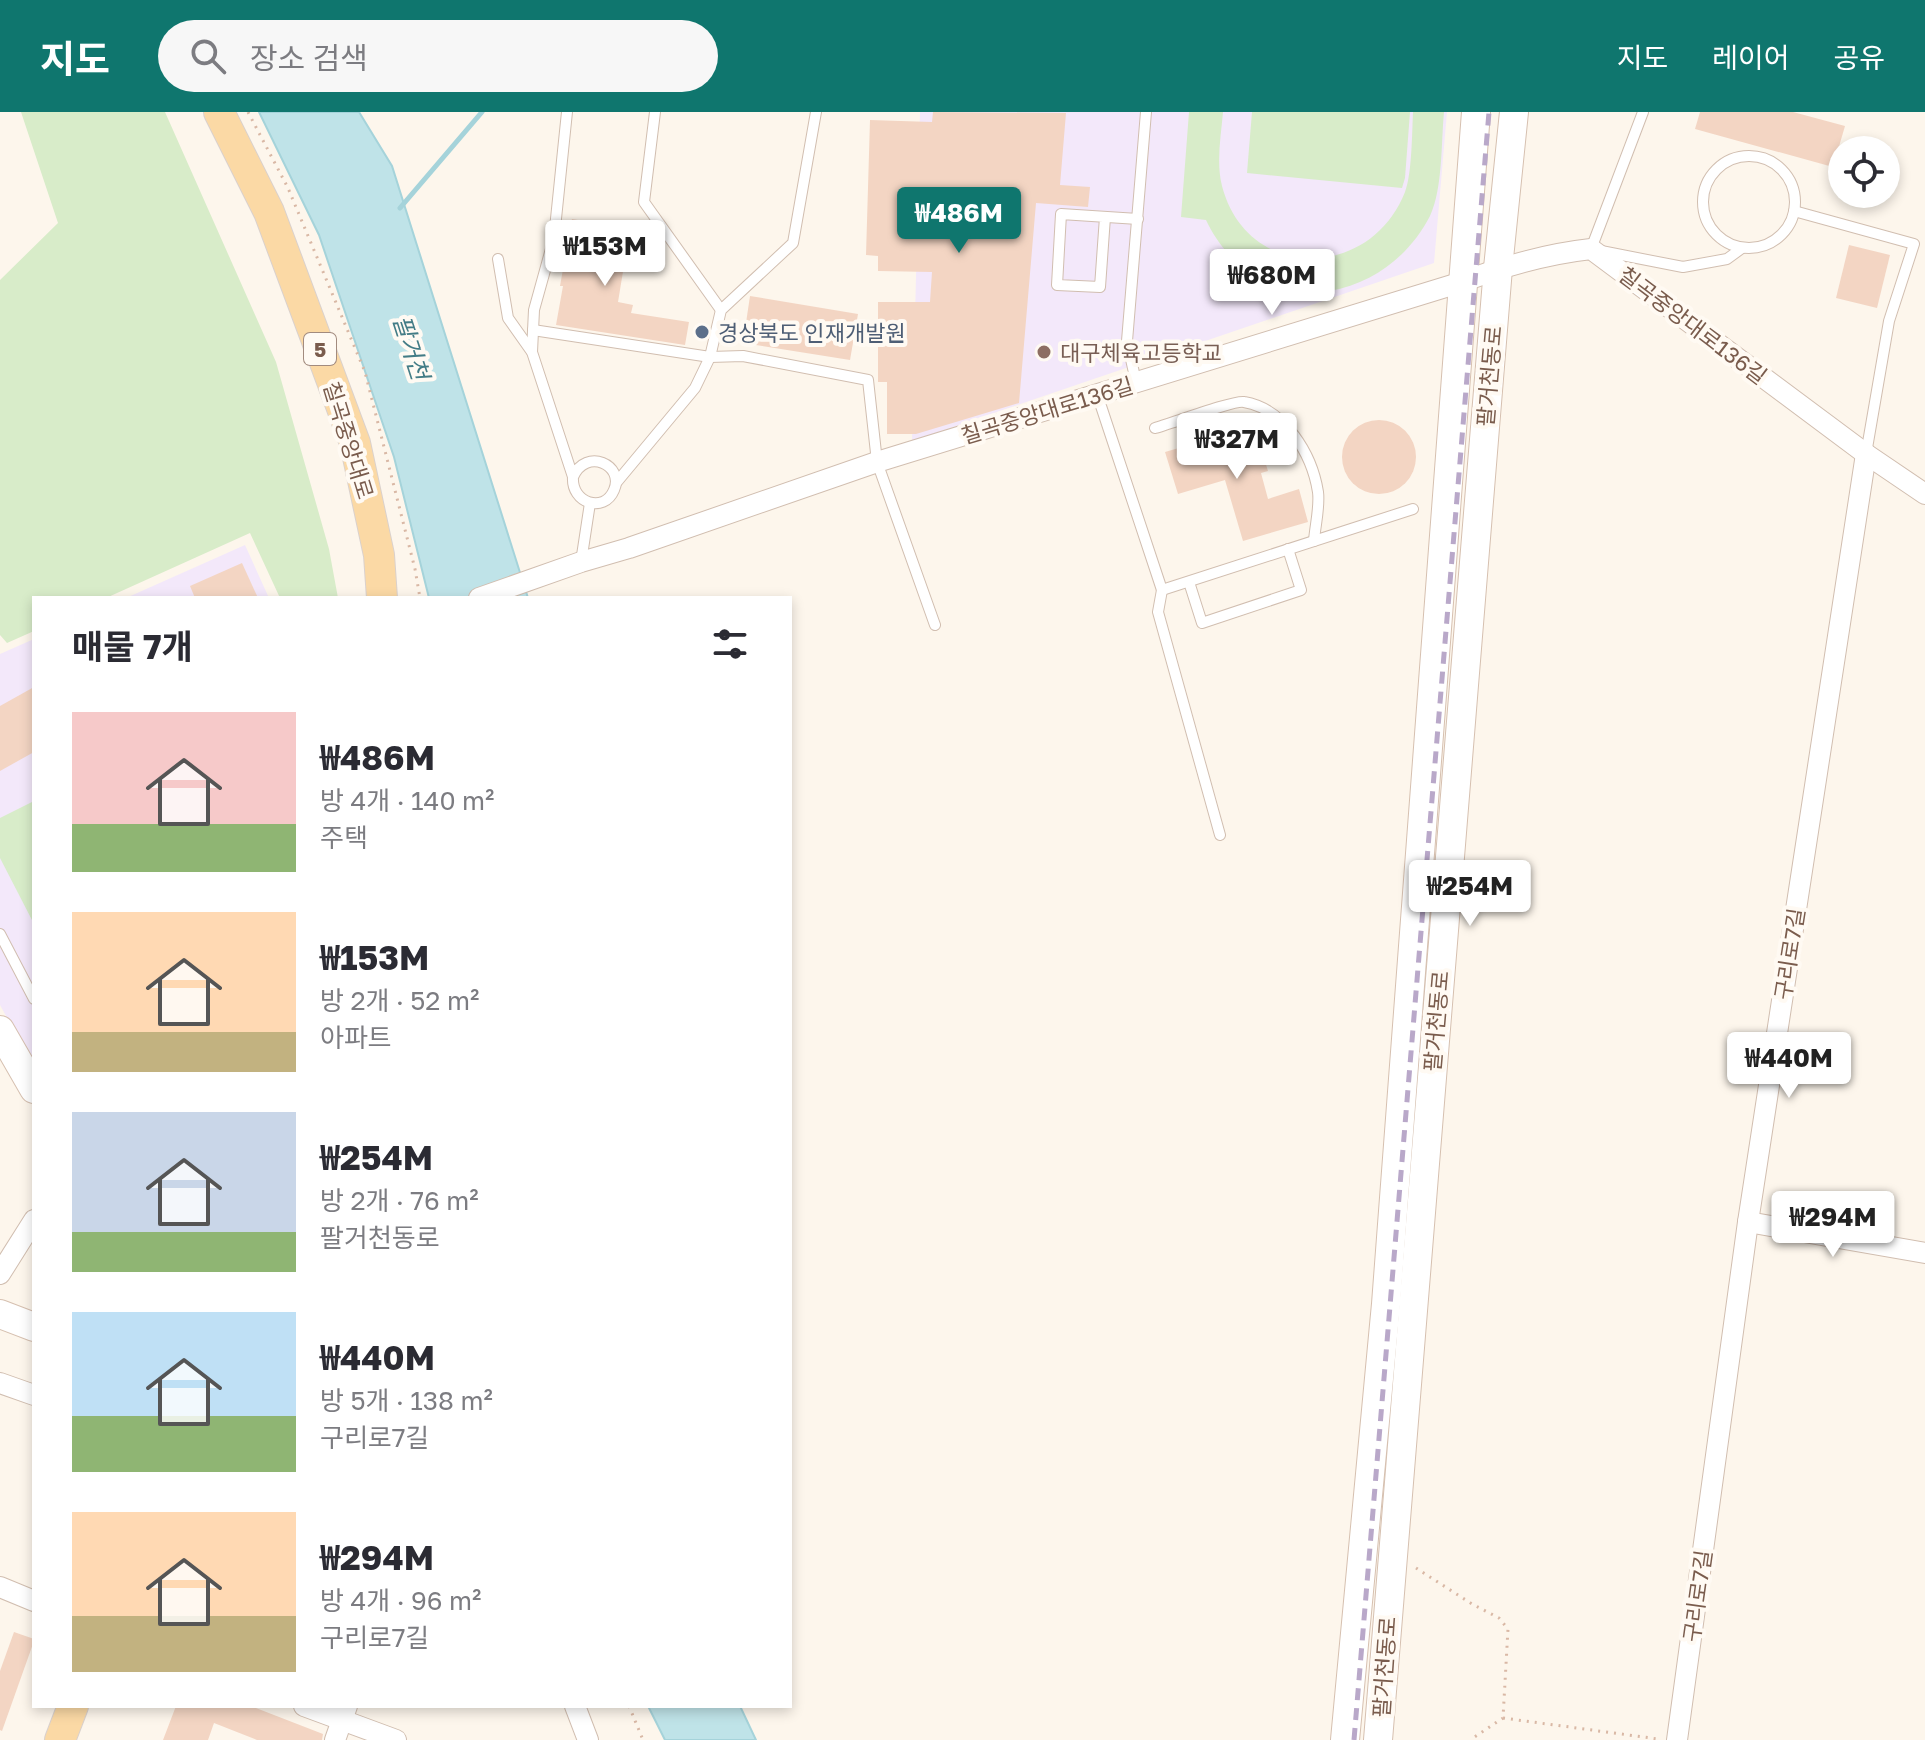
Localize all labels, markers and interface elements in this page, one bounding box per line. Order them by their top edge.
search box [158,20,718,92]
icon: search [186,34,230,78]
text: 지도 [40,36,110,81]
text: 장소 검색 [250,40,368,76]
text: 지도 [1617,41,1668,74]
text: 레이어 [1712,41,1789,74]
text: 공유 [1833,41,1885,74]
map controls [1828,136,1900,208]
button: locate [1828,136,1900,208]
pin: ₩486M [903,187,1015,255]
text: ₩486M [915,197,1003,228]
pin: ₩153M [549,220,661,288]
text: ₩153M [563,230,647,261]
pin: ₩680M [1216,249,1328,317]
text: ₩680M [1228,259,1316,290]
street label: 칠곡중앙대로136길 [1614,260,1772,390]
water label: 팔거천 [388,311,437,386]
place label: 경상북도 인재개발원 [718,319,906,346]
marker: 경상북도 인재개발원 [693,323,711,341]
street label: 팔거천동로 [1471,324,1507,428]
road number: 5 [304,333,336,365]
place label: 대구체육고등학교 [1060,339,1222,366]
marker: 대구체육고등학교 [1035,343,1053,361]
street label: 칠곡중앙대로136길 [958,371,1136,449]
street label: 칠곡중앙대로 [318,378,380,502]
pin: ₩327M [1181,413,1293,481]
text: ₩327M [1195,423,1279,454]
icon: filters [708,622,752,666]
text: 매물 7개 [72,626,193,666]
text: ₩486M [320,737,435,777]
icon: home [136,744,232,840]
text: 방 4개 · 140 m² [320,785,494,816]
text: 주택 [320,822,368,853]
pin: ₩254M [1414,860,1526,928]
text: ₩254M [1427,870,1513,901]
street label: 구리로7길 [1768,906,1810,1002]
text: ₩153M [320,937,429,977]
icon: home [136,944,232,1040]
street label: 팔거천동로 [1418,969,1454,1073]
text: 방 2개 · 52 m² [320,985,479,1016]
text: 아파트 [320,1022,392,1053]
pin: ₩440M [1733,1032,1845,1100]
text: ₩440M [1745,1042,1833,1073]
text: ₩254M [320,1137,433,1177]
icon: home [136,1144,232,1240]
text: 방 2개 · 76 m² [320,1185,479,1216]
pin: ₩294M [1777,1191,1889,1259]
text: ₩294M [1789,1201,1877,1232]
text: 팔거천동로 [320,1222,440,1253]
text: ₩440M [320,1337,435,1377]
icon: home [136,1344,232,1440]
text: 방 5개 · 138 m² [320,1385,493,1416]
text: 구리로7길 [320,1422,429,1453]
text: ₩294M [320,1537,434,1577]
icon: home [136,1544,232,1640]
street label: 구리로7길 [1677,1548,1717,1644]
text: 방 4개 · 96 m² [320,1585,481,1616]
street label: 팔거천동로 [1367,1616,1401,1718]
text: 구리로7길 [320,1622,429,1653]

